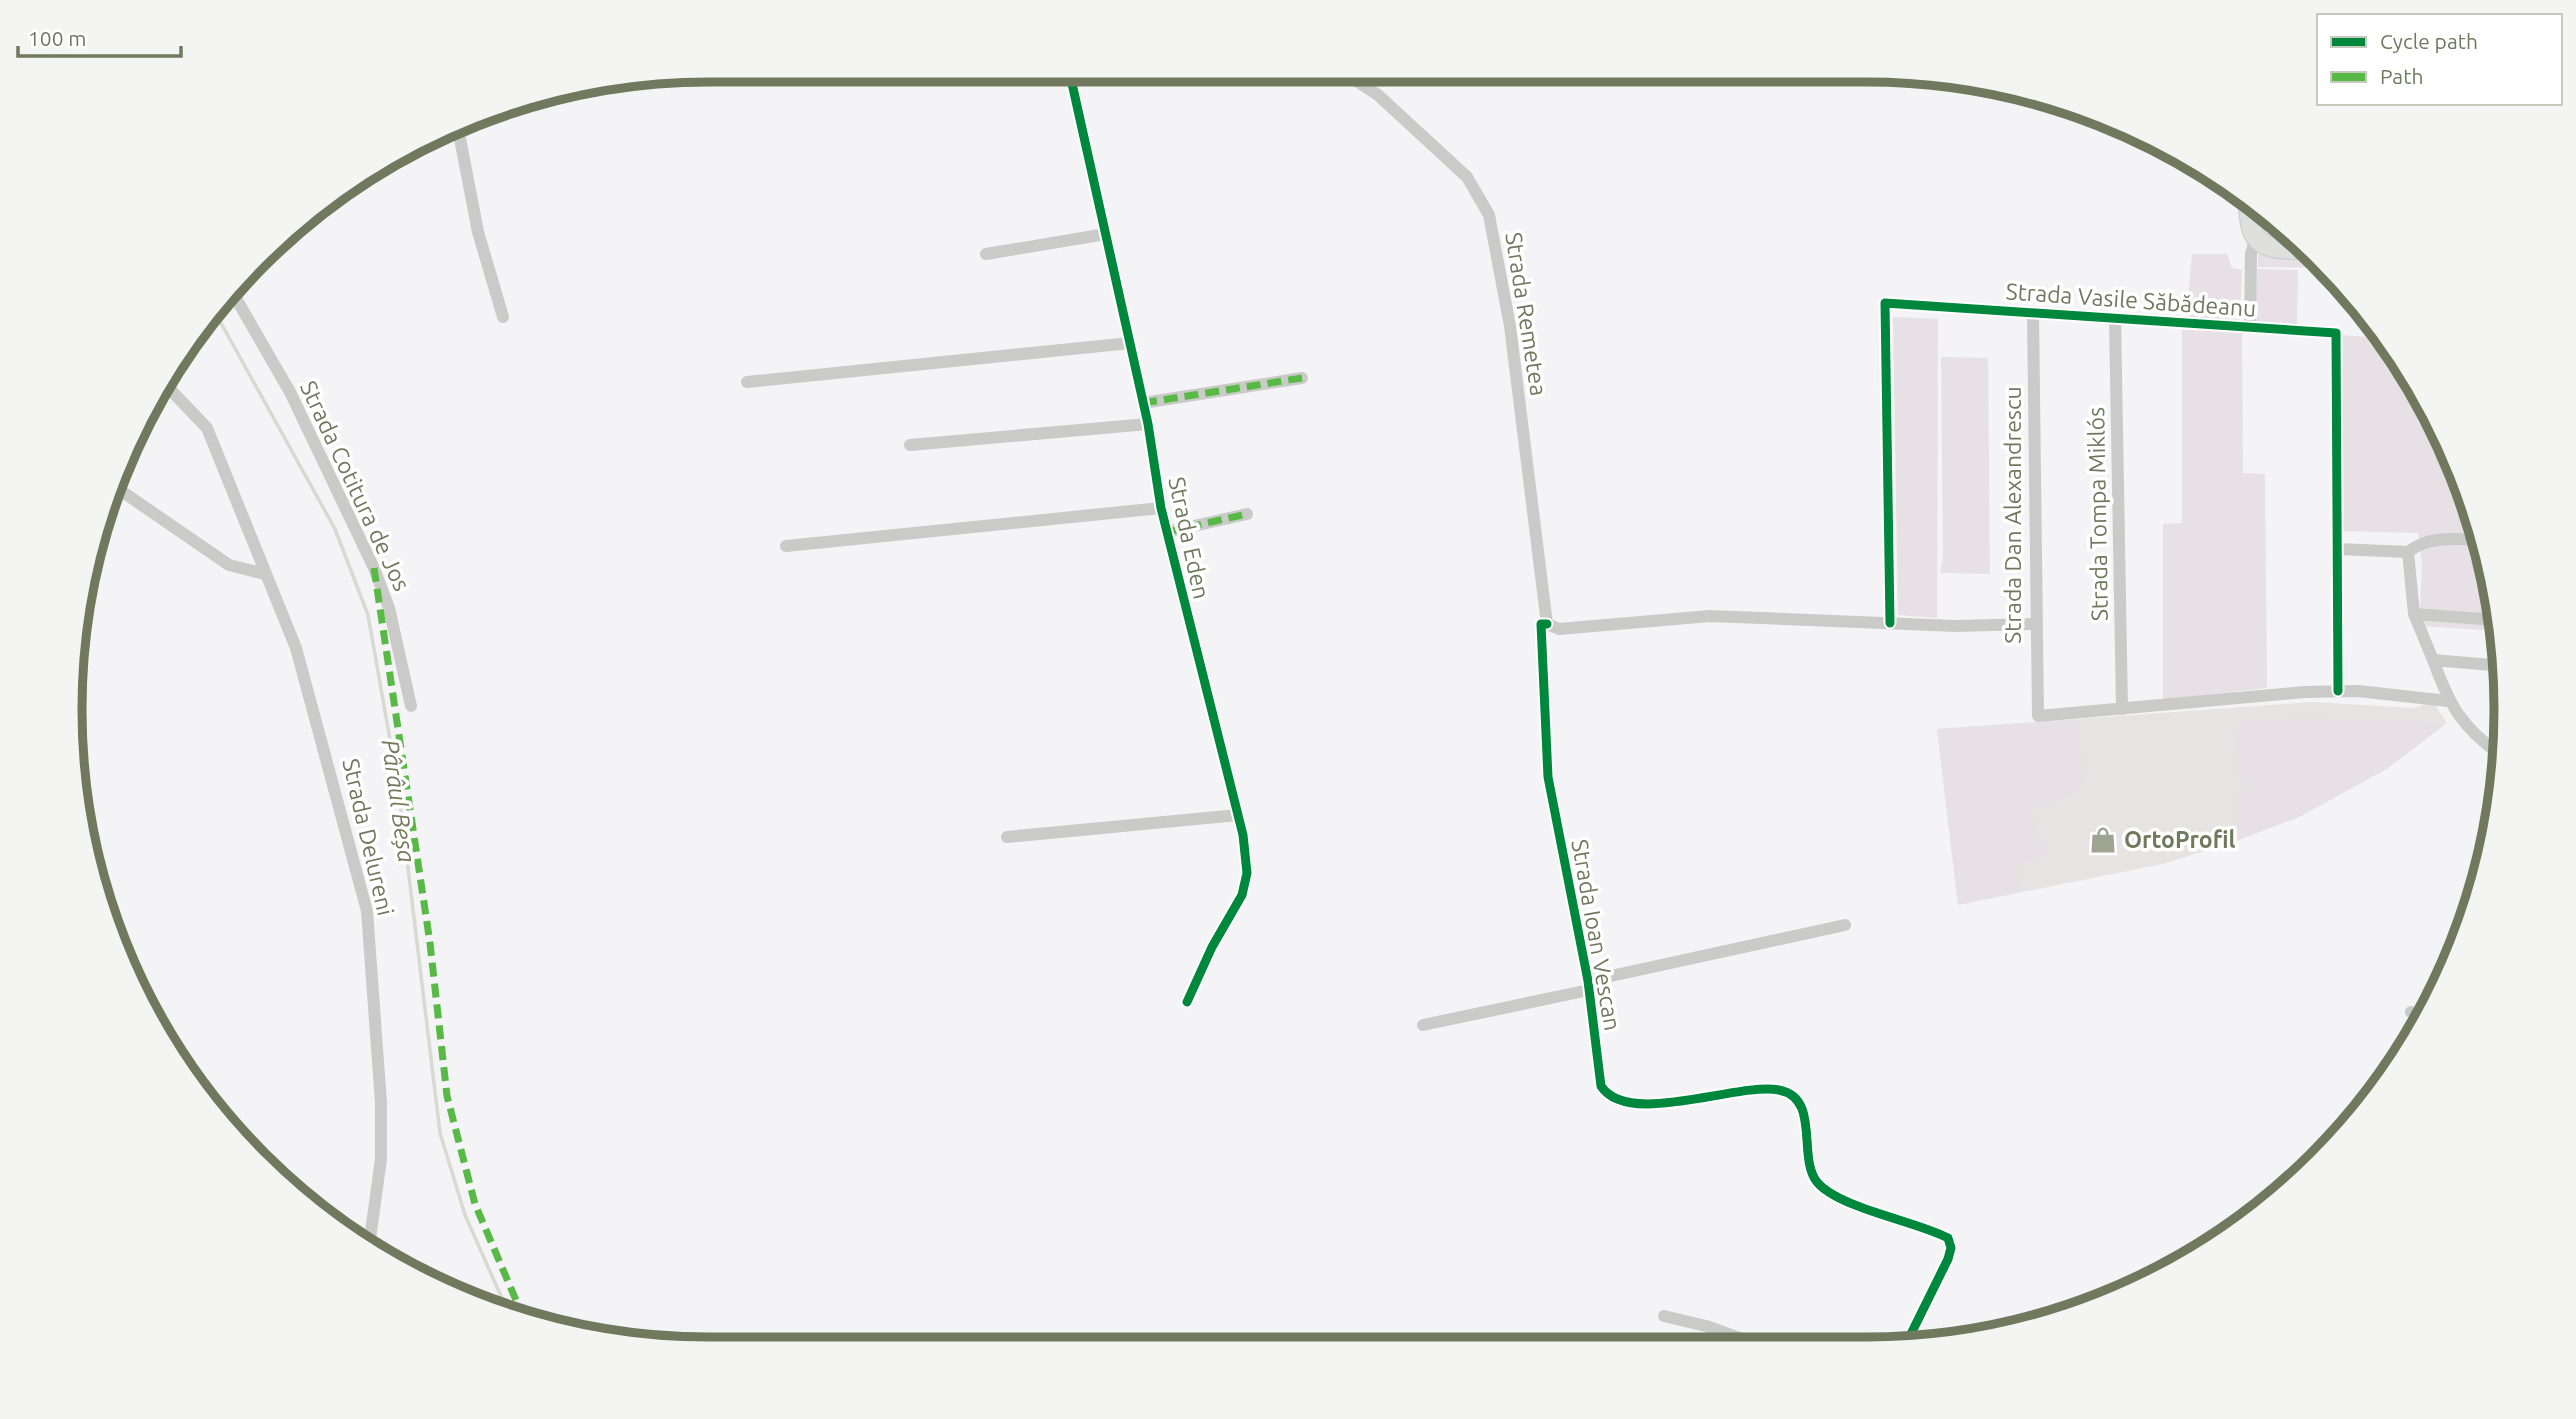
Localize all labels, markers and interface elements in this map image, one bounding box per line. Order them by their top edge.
scale bar [18,14,180,58]
legend [2317,14,2562,105]
text: 100 m [28,26,86,50]
text: Cycle path [2380,29,2478,53]
text: Path [2380,64,2423,88]
street label: Strada Remetea [1501,230,1552,397]
street label: Strada Vasile Săbădeanu [2005,278,2257,321]
street label: Strada Cotitura de Jos [296,377,415,595]
street label: Strada Dan Alexandrescu [2000,386,2025,644]
street label: Strada Tompa Miklós [2083,407,2112,621]
street label: Strada Eden [1164,475,1215,601]
water label: Pârâul Beșa [376,738,421,864]
street label: Strada Delureni [338,756,399,918]
shop icon: OrtoProfil [2088,825,2118,855]
place label: OrtoProfil [2124,827,2235,852]
street label: Strada Ioan Vescan [1567,837,1626,1032]

